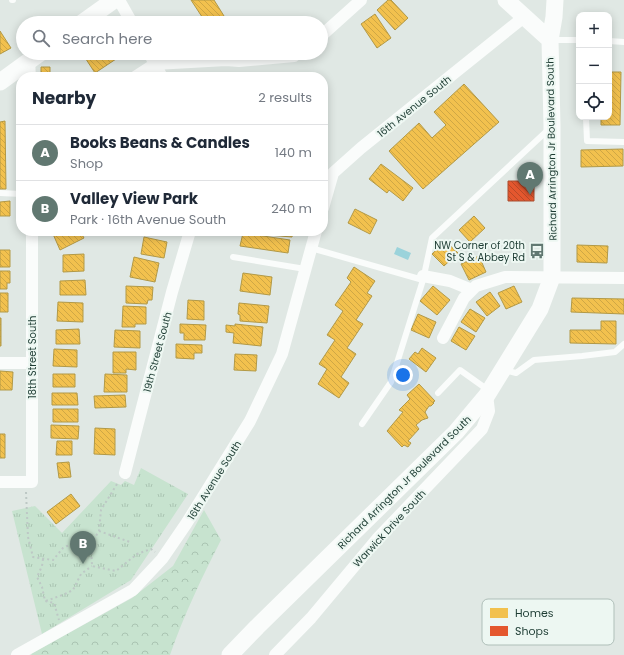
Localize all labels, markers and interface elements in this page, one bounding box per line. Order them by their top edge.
map controls [576,12,612,120]
button: + [576,12,612,48]
search box [16,16,328,60]
icon: search [30,27,52,49]
text: Search here [62,28,152,49]
button: − [576,48,612,84]
street label: Richard Arrington Jr Boulevard South [542,57,561,241]
street label: 16th Avenue South [374,72,454,141]
button: locate [576,84,612,120]
text: Nearby [32,86,96,110]
text: 2 results [258,88,312,107]
text: Books Beans & Candles [70,132,250,153]
text: A [40,143,50,162]
text: 140 m [275,143,312,162]
text: Shop [70,154,103,173]
pin: A [517,162,543,195]
text: Valley View Park [70,188,198,209]
text: B [41,199,49,218]
text: 240 m [271,199,312,218]
text: Park · 16th Avenue South [70,210,226,229]
place label: NW Corner of 20th St S & Abbey Rd [434,238,525,265]
bus stop icon: NW Corner of 20th St S & Abbey Rd [528,242,546,260]
street label: 19th Street South [140,310,175,394]
street label: 18th Street South [25,316,40,398]
your location [393,365,413,385]
street label: Richard Arrington Jr Boulevard South [334,412,474,552]
street label: 16th Avenue South [184,438,245,523]
street label: Warwick Drive South [349,486,429,570]
pin: B [70,531,96,564]
legend [482,599,614,645]
text: Homes [515,605,554,621]
text: Shops [515,623,549,639]

